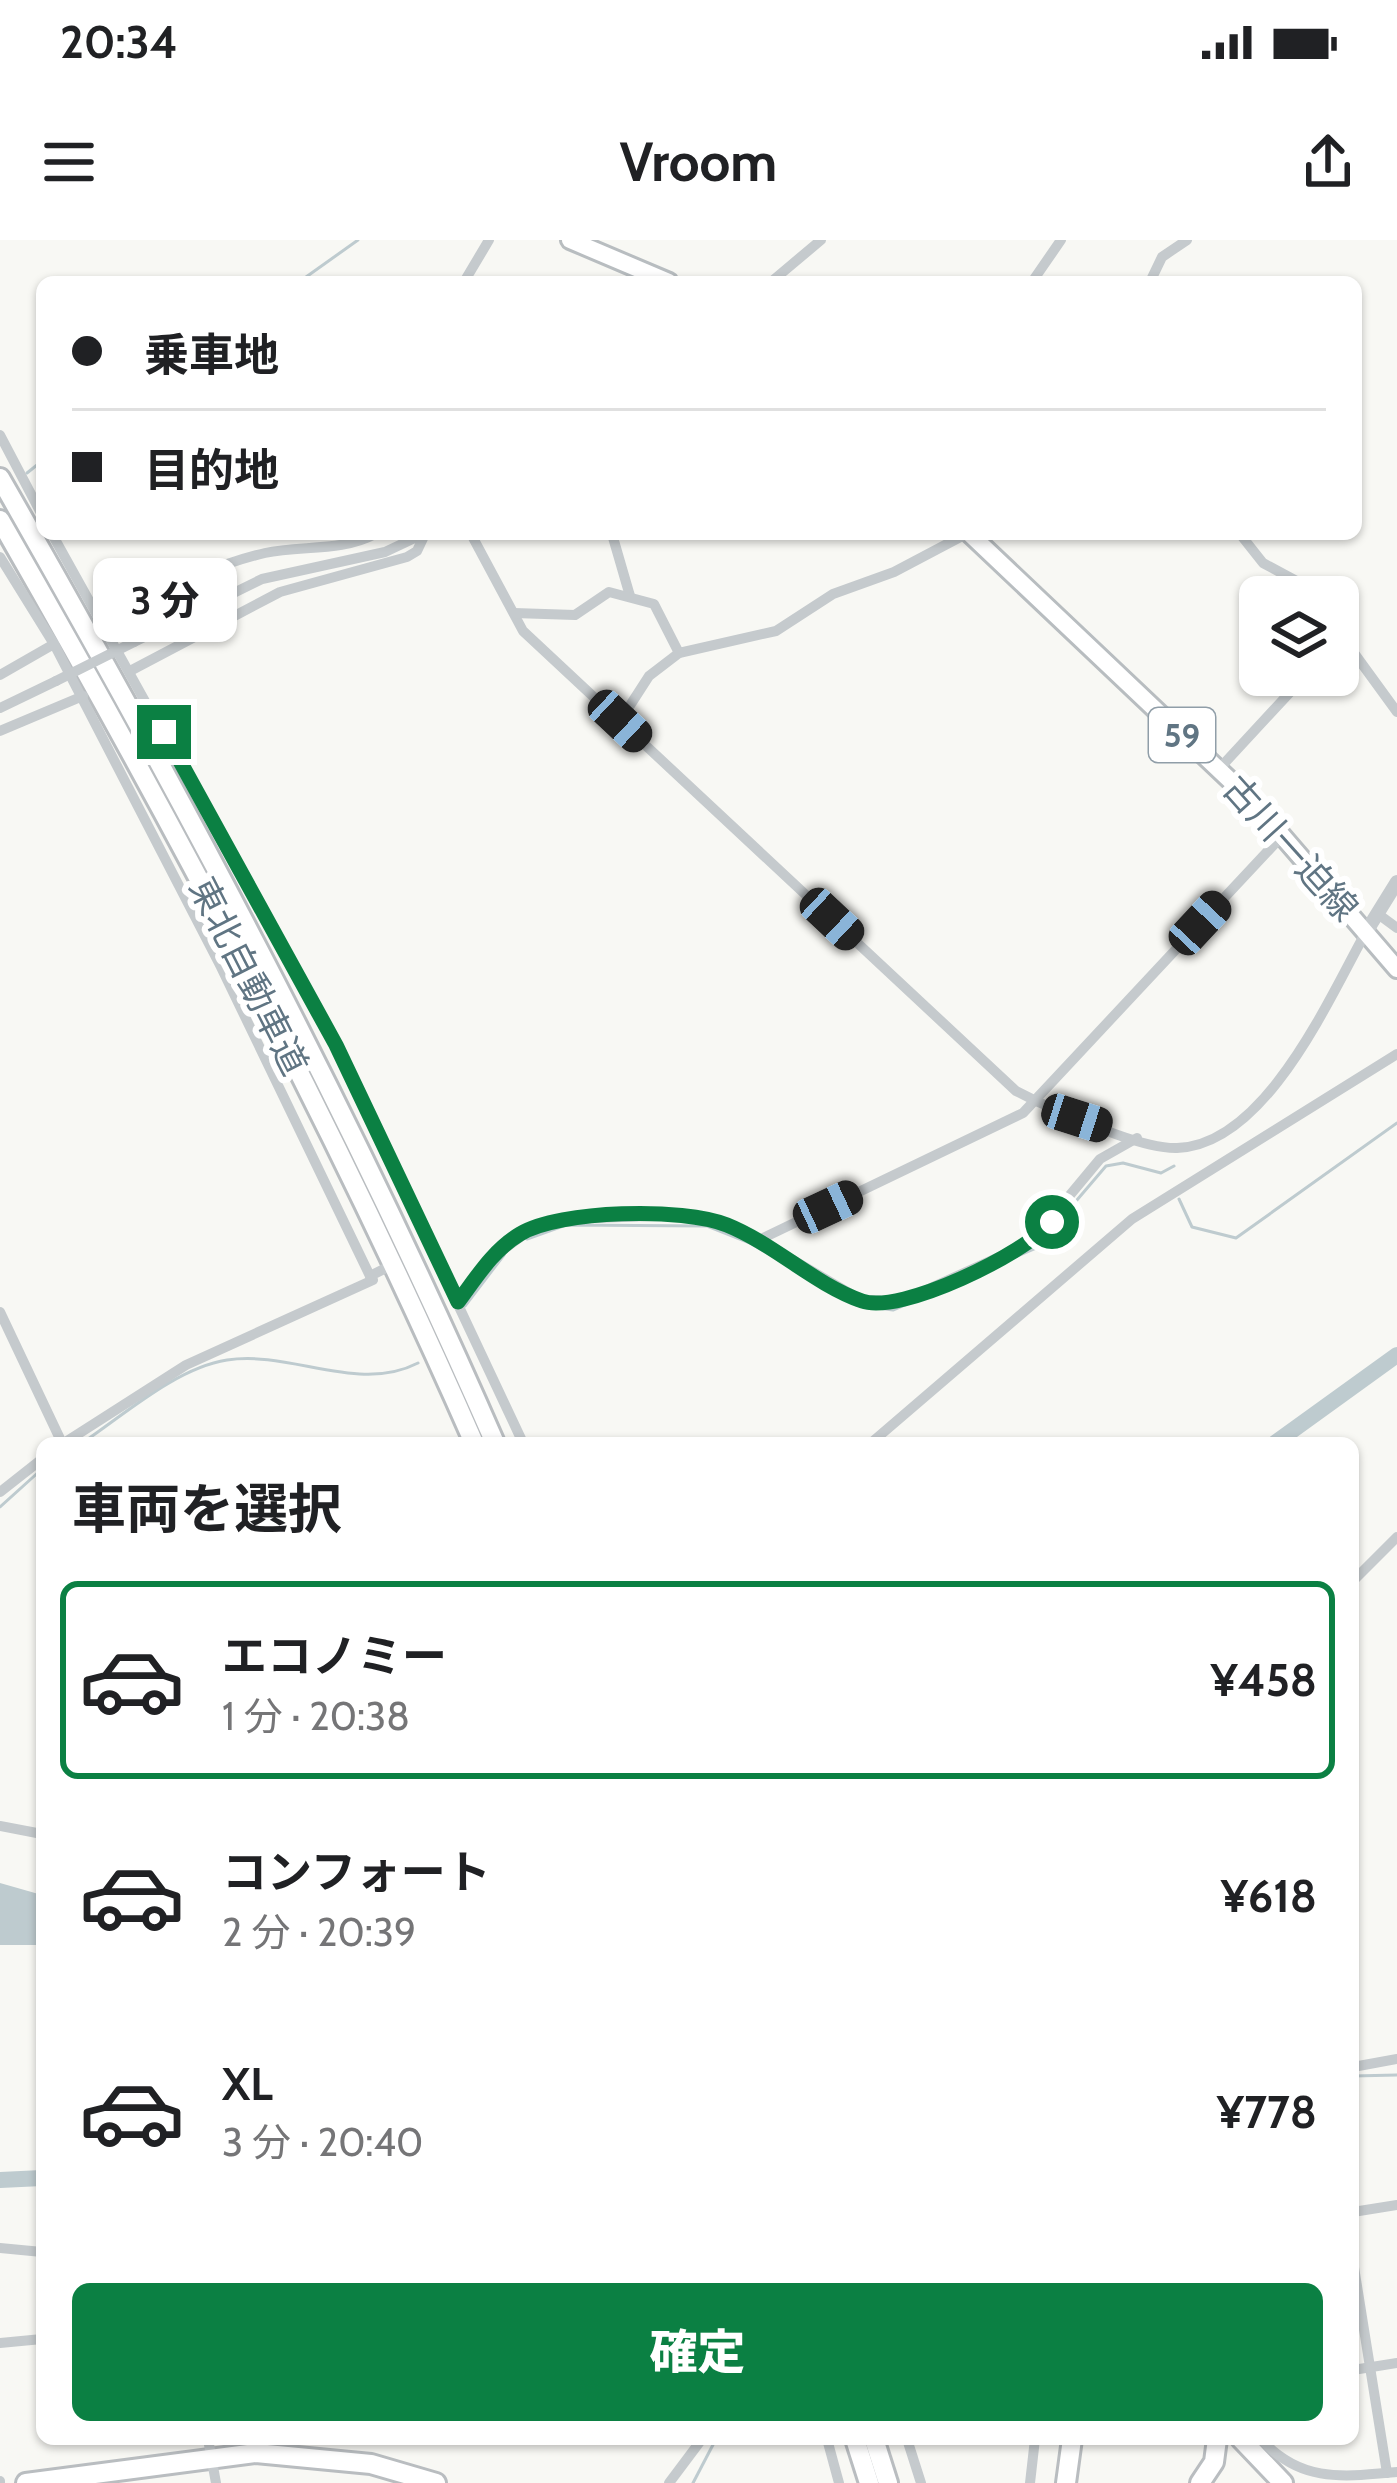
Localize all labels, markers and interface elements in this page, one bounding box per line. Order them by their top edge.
text: 20:34 [60,15,178,69]
icon: menu [36,129,102,195]
text: Vroom [620,129,777,195]
icon: share [1295,129,1361,195]
text: 乗車地 [144,328,279,382]
text: 目的地 [144,443,279,497]
callout: 3 分 [92,558,236,642]
text: 3 分 [131,576,199,624]
map controls [1239,576,1359,696]
button: layers [1239,576,1359,696]
car [581,683,659,759]
route end [137,705,191,759]
road number: 59 [1149,708,1215,762]
street label: 古川一迫線 [1214,766,1368,930]
street label: 東北自動車道 [180,870,318,1082]
car [793,881,871,957]
car [1162,884,1238,962]
car [1037,1090,1117,1146]
car [788,1175,868,1239]
route start [1025,1195,1079,1249]
text: 車両を選択 [72,1476,342,1542]
icon: car [78,1626,186,1734]
text: エコノミー [222,1629,447,1683]
text: ¥458 [1211,1653,1317,1707]
text: 1 分 · 20:38 [222,1692,410,1740]
icon: car [78,1842,186,1950]
text: コンフォート [222,1845,491,1899]
text: ¥618 [1221,1869,1317,1923]
text: 2 分 · 20:39 [222,1908,416,1956]
text: XL [222,2057,273,2111]
icon: car [78,2058,186,2166]
text: ¥778 [1217,2085,1317,2139]
text: 3 分 · 20:40 [222,2118,423,2166]
button: 確定 [72,2283,1323,2421]

